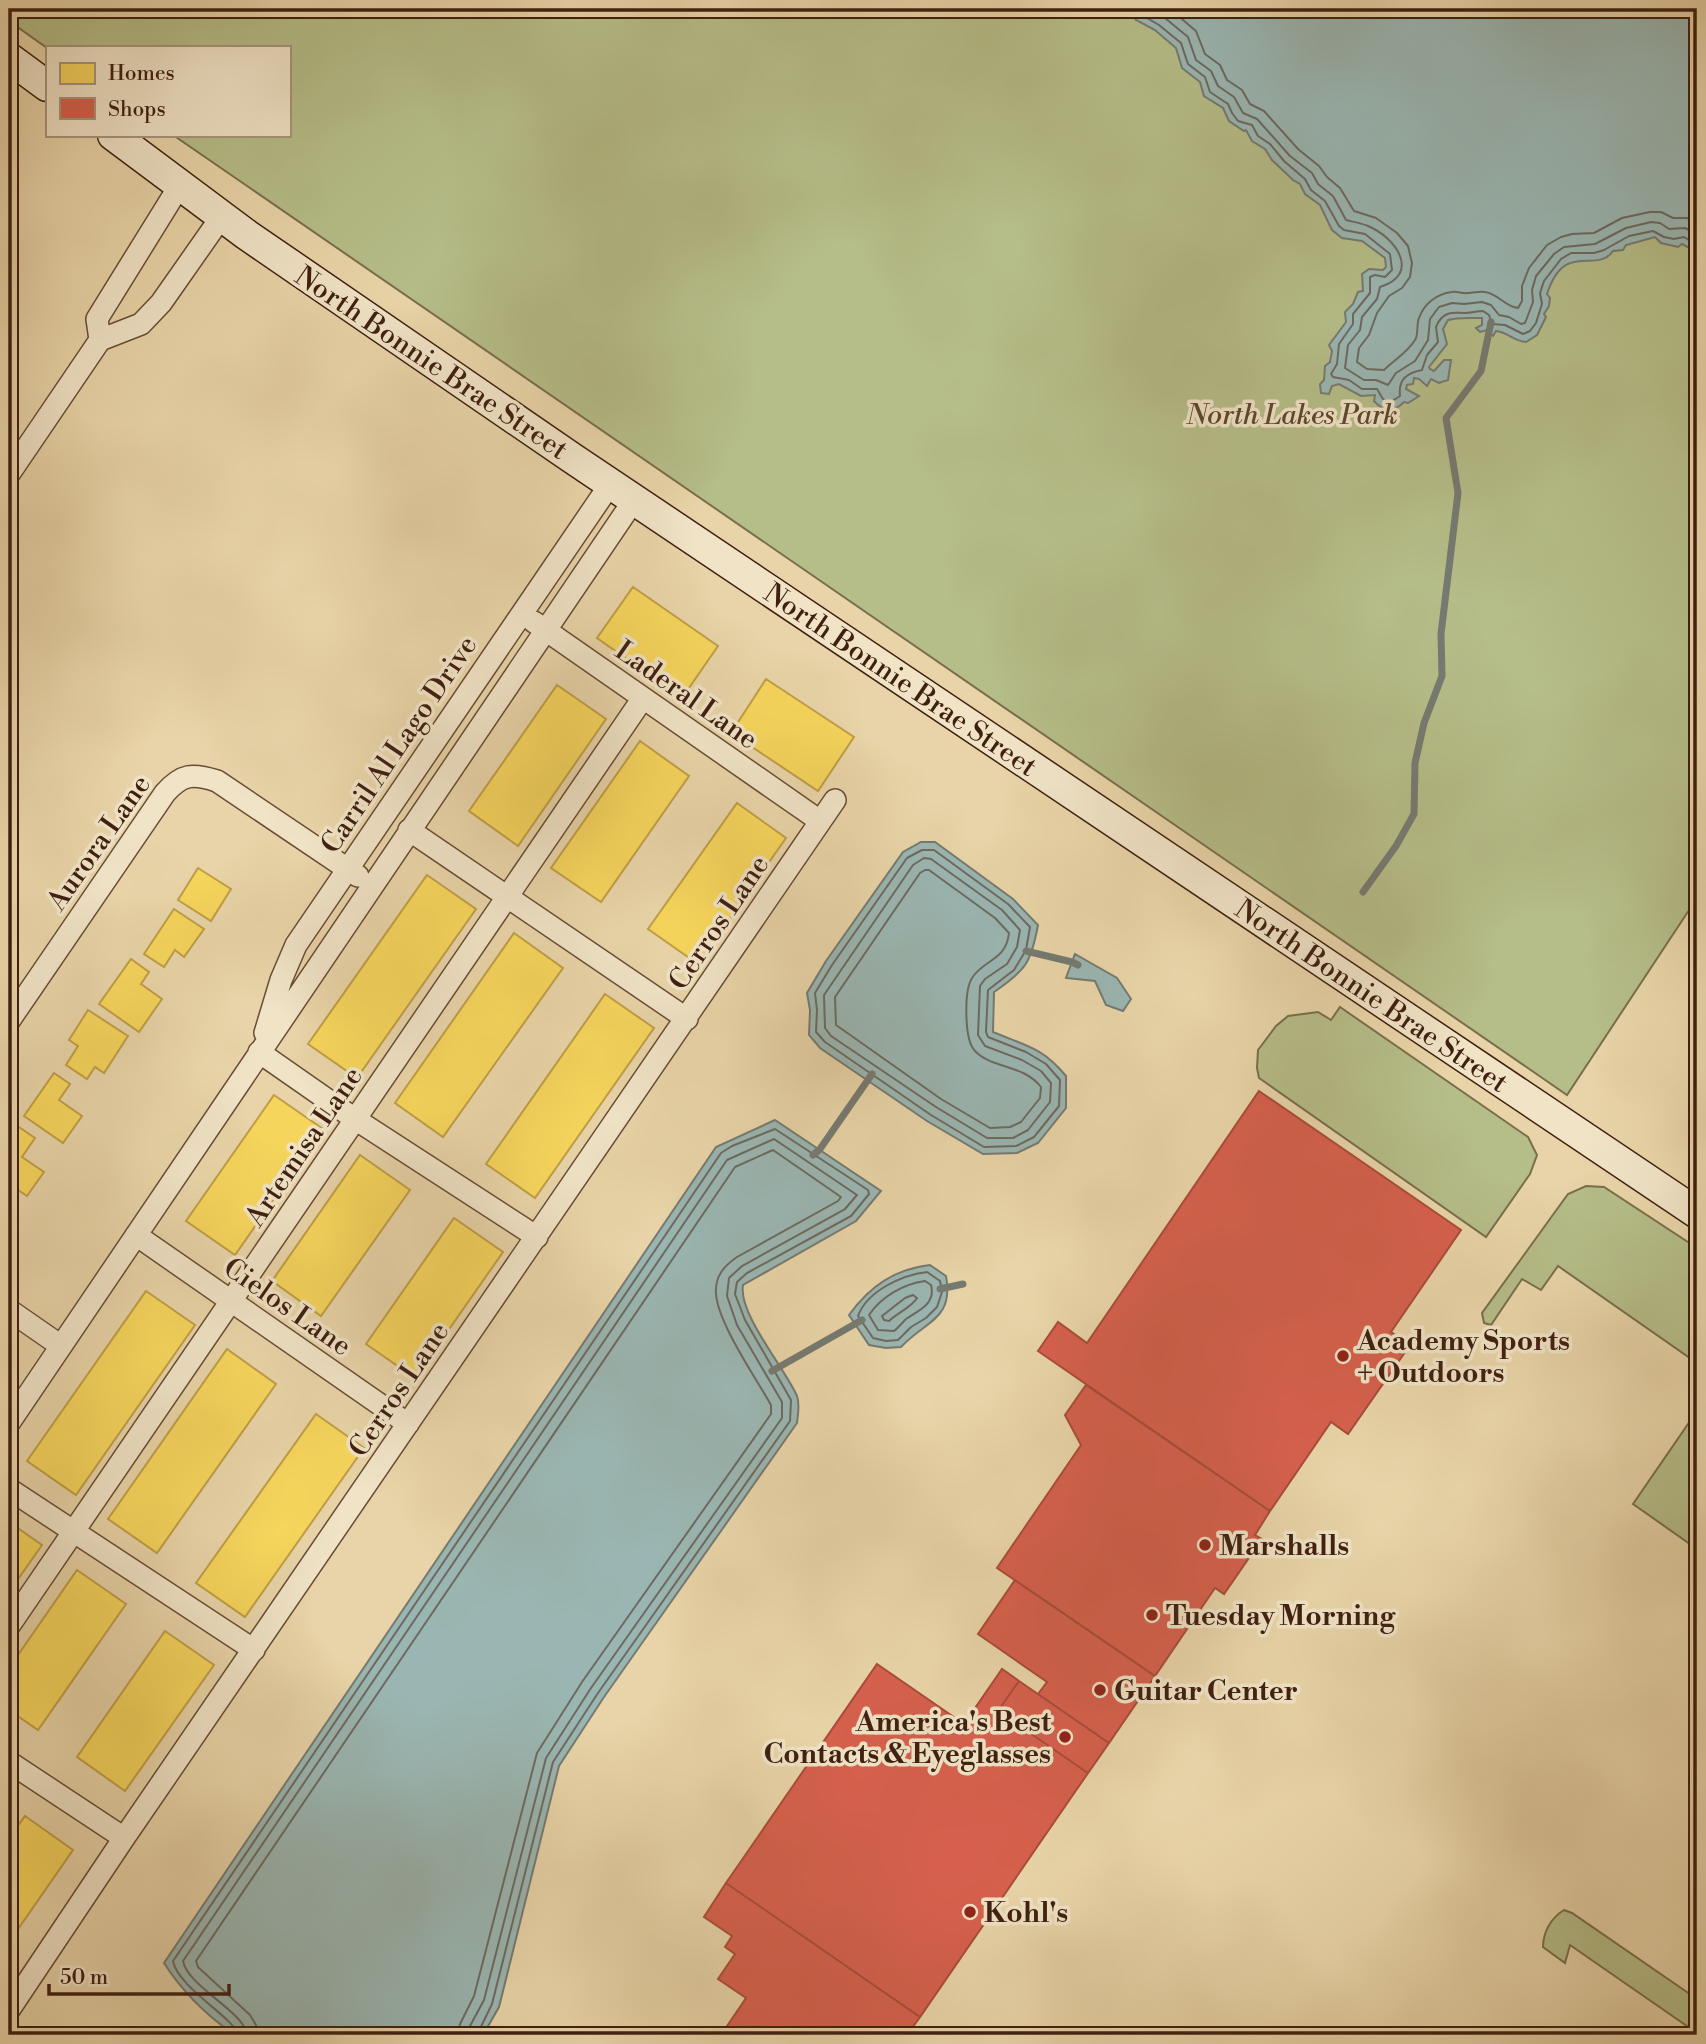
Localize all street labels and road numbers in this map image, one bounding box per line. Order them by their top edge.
street label: North Bonnie Brae Street [288,259,574,468]
street label: North Bonnie Brae Street [757,576,1043,785]
street label: Carril Al Lago Drive [313,629,485,860]
street label: Laderal Lane [608,633,764,757]
street label: Aurora Lane [39,768,159,918]
street label: Cerros Lane [661,849,777,997]
street label: North Bonnie Brae Street [1228,892,1514,1101]
street label: Artemisa Lane [237,1060,371,1234]
street label: Cielos Lane [216,1250,358,1364]
street label: Cerros Lane [341,1316,457,1464]

